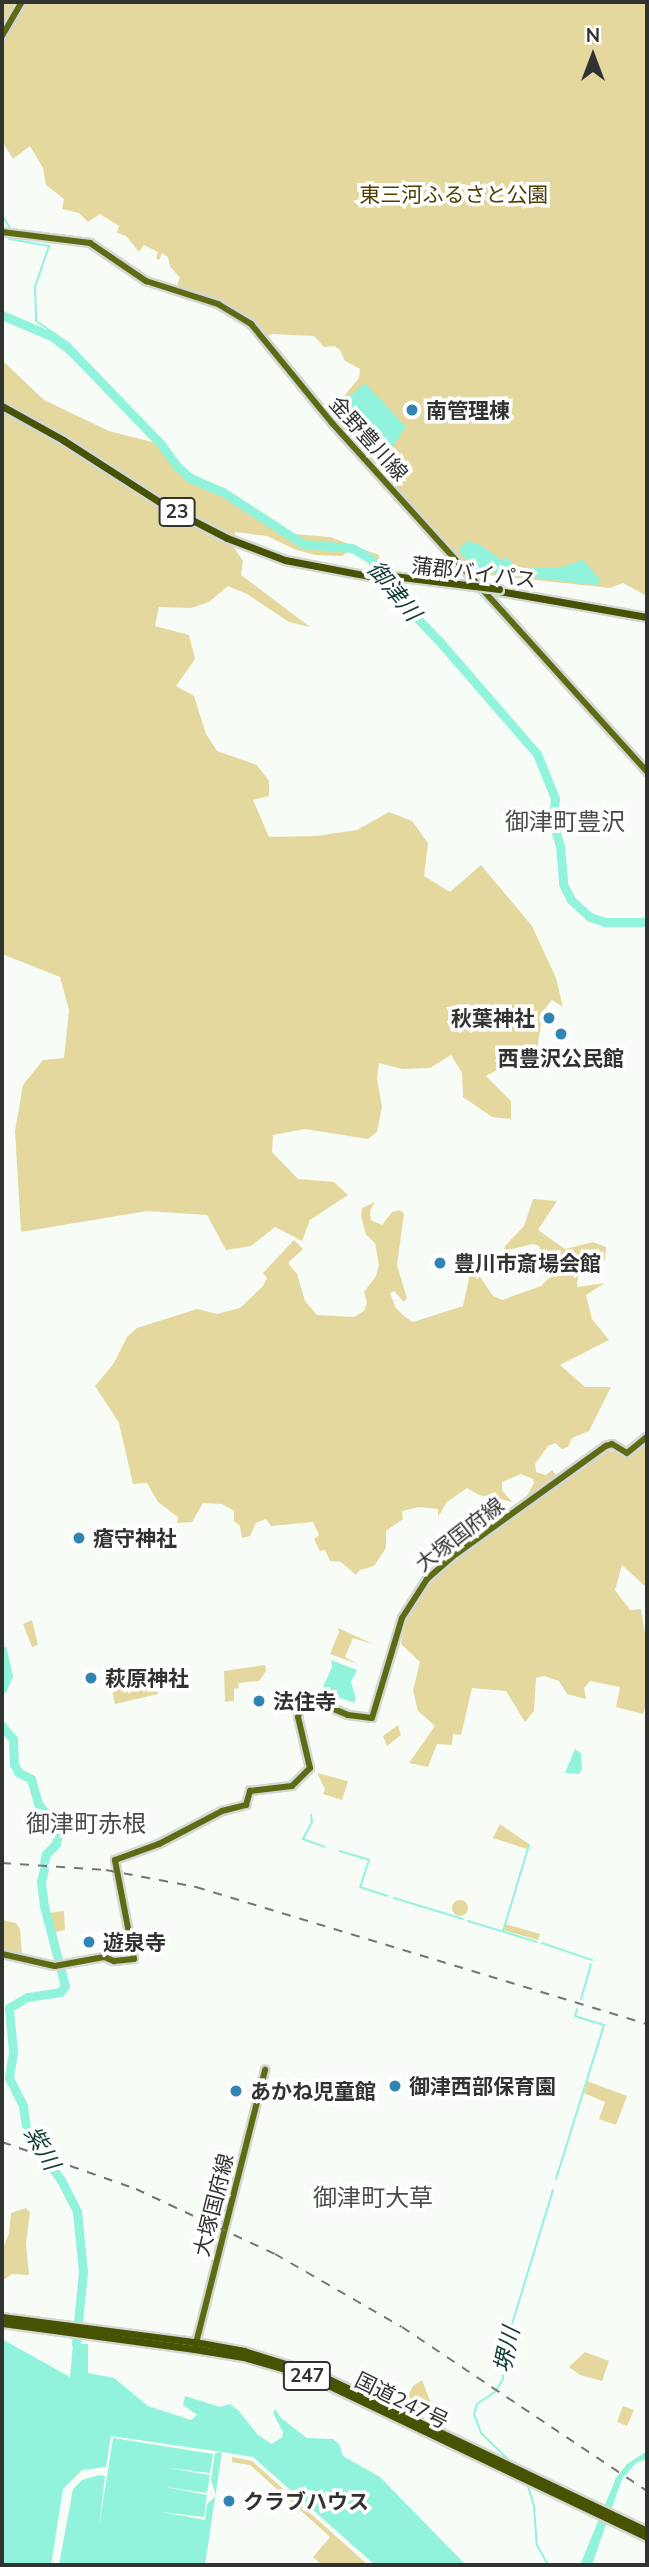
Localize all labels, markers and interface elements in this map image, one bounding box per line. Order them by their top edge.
north arrow [558,21,628,91]
text: N [586,23,600,47]
park label: 東三河ふるさと公園 [360,181,548,207]
street label: 金野豊川線 [325,391,413,485]
place label: 南管理棟 [426,397,510,423]
marker: 南管理棟 [404,402,420,418]
road number: 23 [158,496,196,527]
street label: 蒲郡バイパス [410,552,538,592]
water label: 御津川 [362,556,426,626]
district label: 御津町豊沢 [505,808,625,836]
place label: 秋葉神社 [451,1005,535,1031]
marker: 秋葉神社 [541,1010,557,1026]
marker: 西豊沢公民館 [553,1026,569,1042]
place label: 西豊沢公民館 [498,1045,624,1071]
place label: 豊川市斎場会館 [454,1250,601,1276]
marker: 豊川市斎場会館 [432,1255,448,1271]
street label: 大塚国府線 [410,1492,508,1576]
place label: 瘡守神社 [93,1525,177,1551]
marker: 瘡守神社 [71,1530,87,1546]
place label: 萩原神社 [105,1665,189,1691]
marker: 萩原神社 [83,1670,99,1686]
place label: 法住寺 [273,1688,336,1714]
marker: 法住寺 [251,1693,267,1709]
district label: 御津町赤根 [26,1810,146,1838]
place label: 遊泉寺 [103,1929,166,1955]
marker: 遊泉寺 [81,1934,97,1950]
place label: 御津西部保育園 [409,2073,556,2099]
place label: あかね児童館 [250,2078,376,2104]
marker: 御津西部保育園 [387,2078,403,2094]
marker: あかね児童館 [228,2083,244,2099]
water label: 紫川 [19,2121,65,2175]
street label: 大塚国府線 [188,2151,238,2259]
district label: 御津町大草 [313,2184,433,2212]
water label: 堺川 [489,2325,525,2375]
road number: 247 [282,2360,332,2392]
street label: 国道247号 [351,2367,453,2433]
place label: クラブハウス [243,2488,369,2514]
marker: クラブハウス [221,2493,237,2509]

